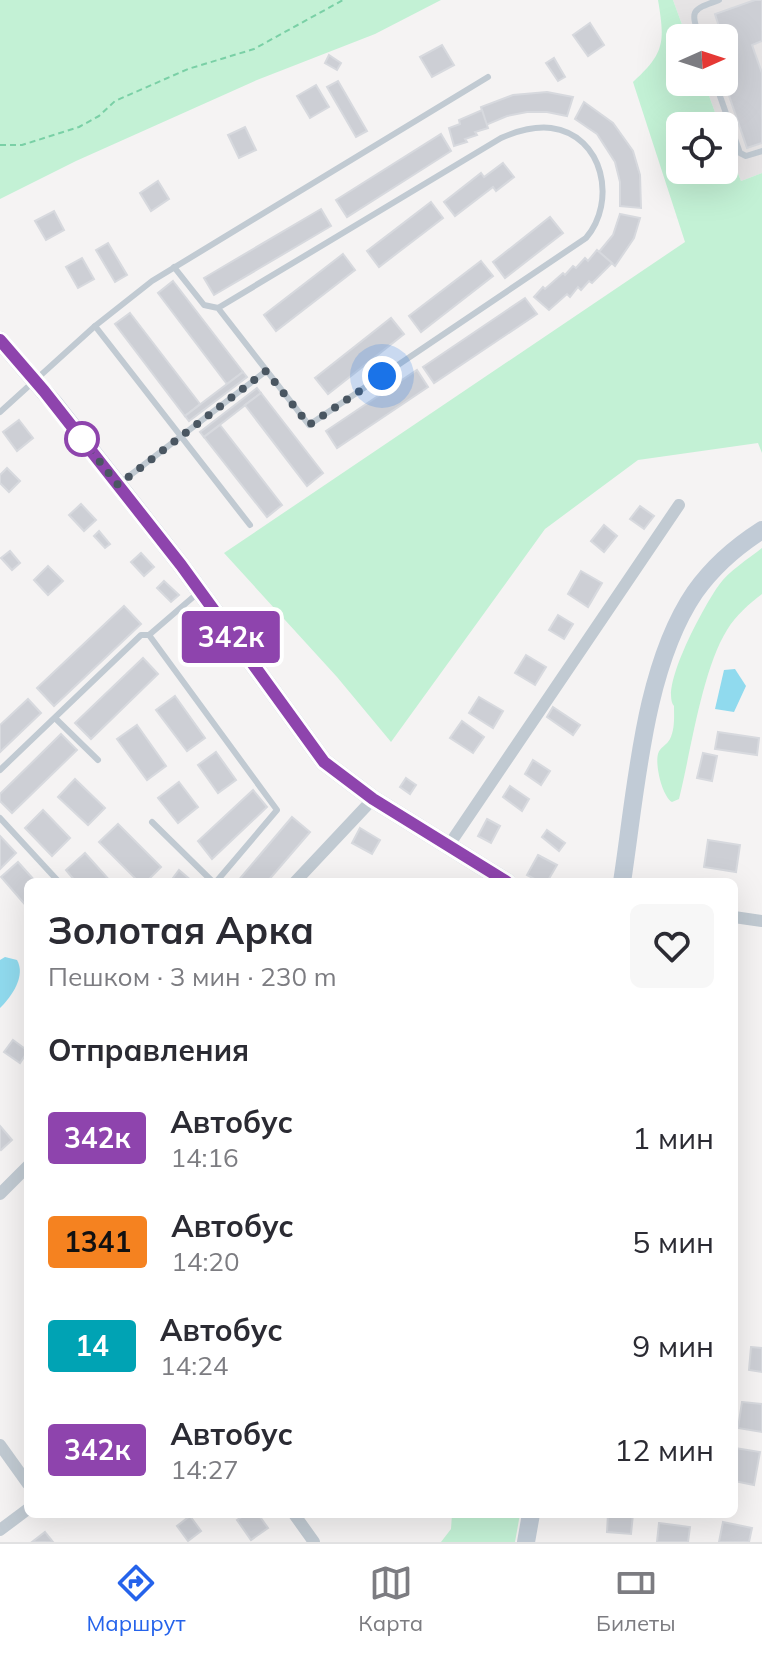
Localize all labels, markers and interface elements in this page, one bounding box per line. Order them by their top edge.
north arrow [666,24,738,96]
map controls [666,24,738,184]
button: locate [666,112,738,184]
your location [362,356,402,396]
unlabelled marker [65,422,99,456]
line badge: 342к [175,611,287,663]
text: 342к [198,619,264,654]
button: heart [630,904,714,988]
text: Золотая Арка [48,906,314,954]
text: Пешком · 3 мин · 230 m [48,960,337,993]
text: Отправления [48,1031,249,1069]
text: Автобус [170,1103,293,1141]
text: 1 мин [632,1119,714,1157]
text: 342к [64,1120,130,1155]
text: 14:16 [170,1141,239,1174]
text: Автобус [171,1207,294,1245]
text: 5 мин [632,1223,714,1261]
text: 1341 [64,1224,131,1259]
text: 14:20 [171,1245,240,1278]
text: Автобус [160,1311,283,1349]
text: 9 мин [632,1327,714,1365]
text: 14 [75,1328,109,1363]
text: 14:24 [160,1349,228,1382]
text: Автобус [170,1415,293,1453]
text: 12 мин [614,1431,714,1469]
text: 342к [64,1432,130,1467]
text: 14:27 [170,1453,239,1486]
tab: Маршрут [86,1561,185,1637]
tab: Карта [358,1561,423,1637]
tab: Билеты [596,1561,676,1637]

